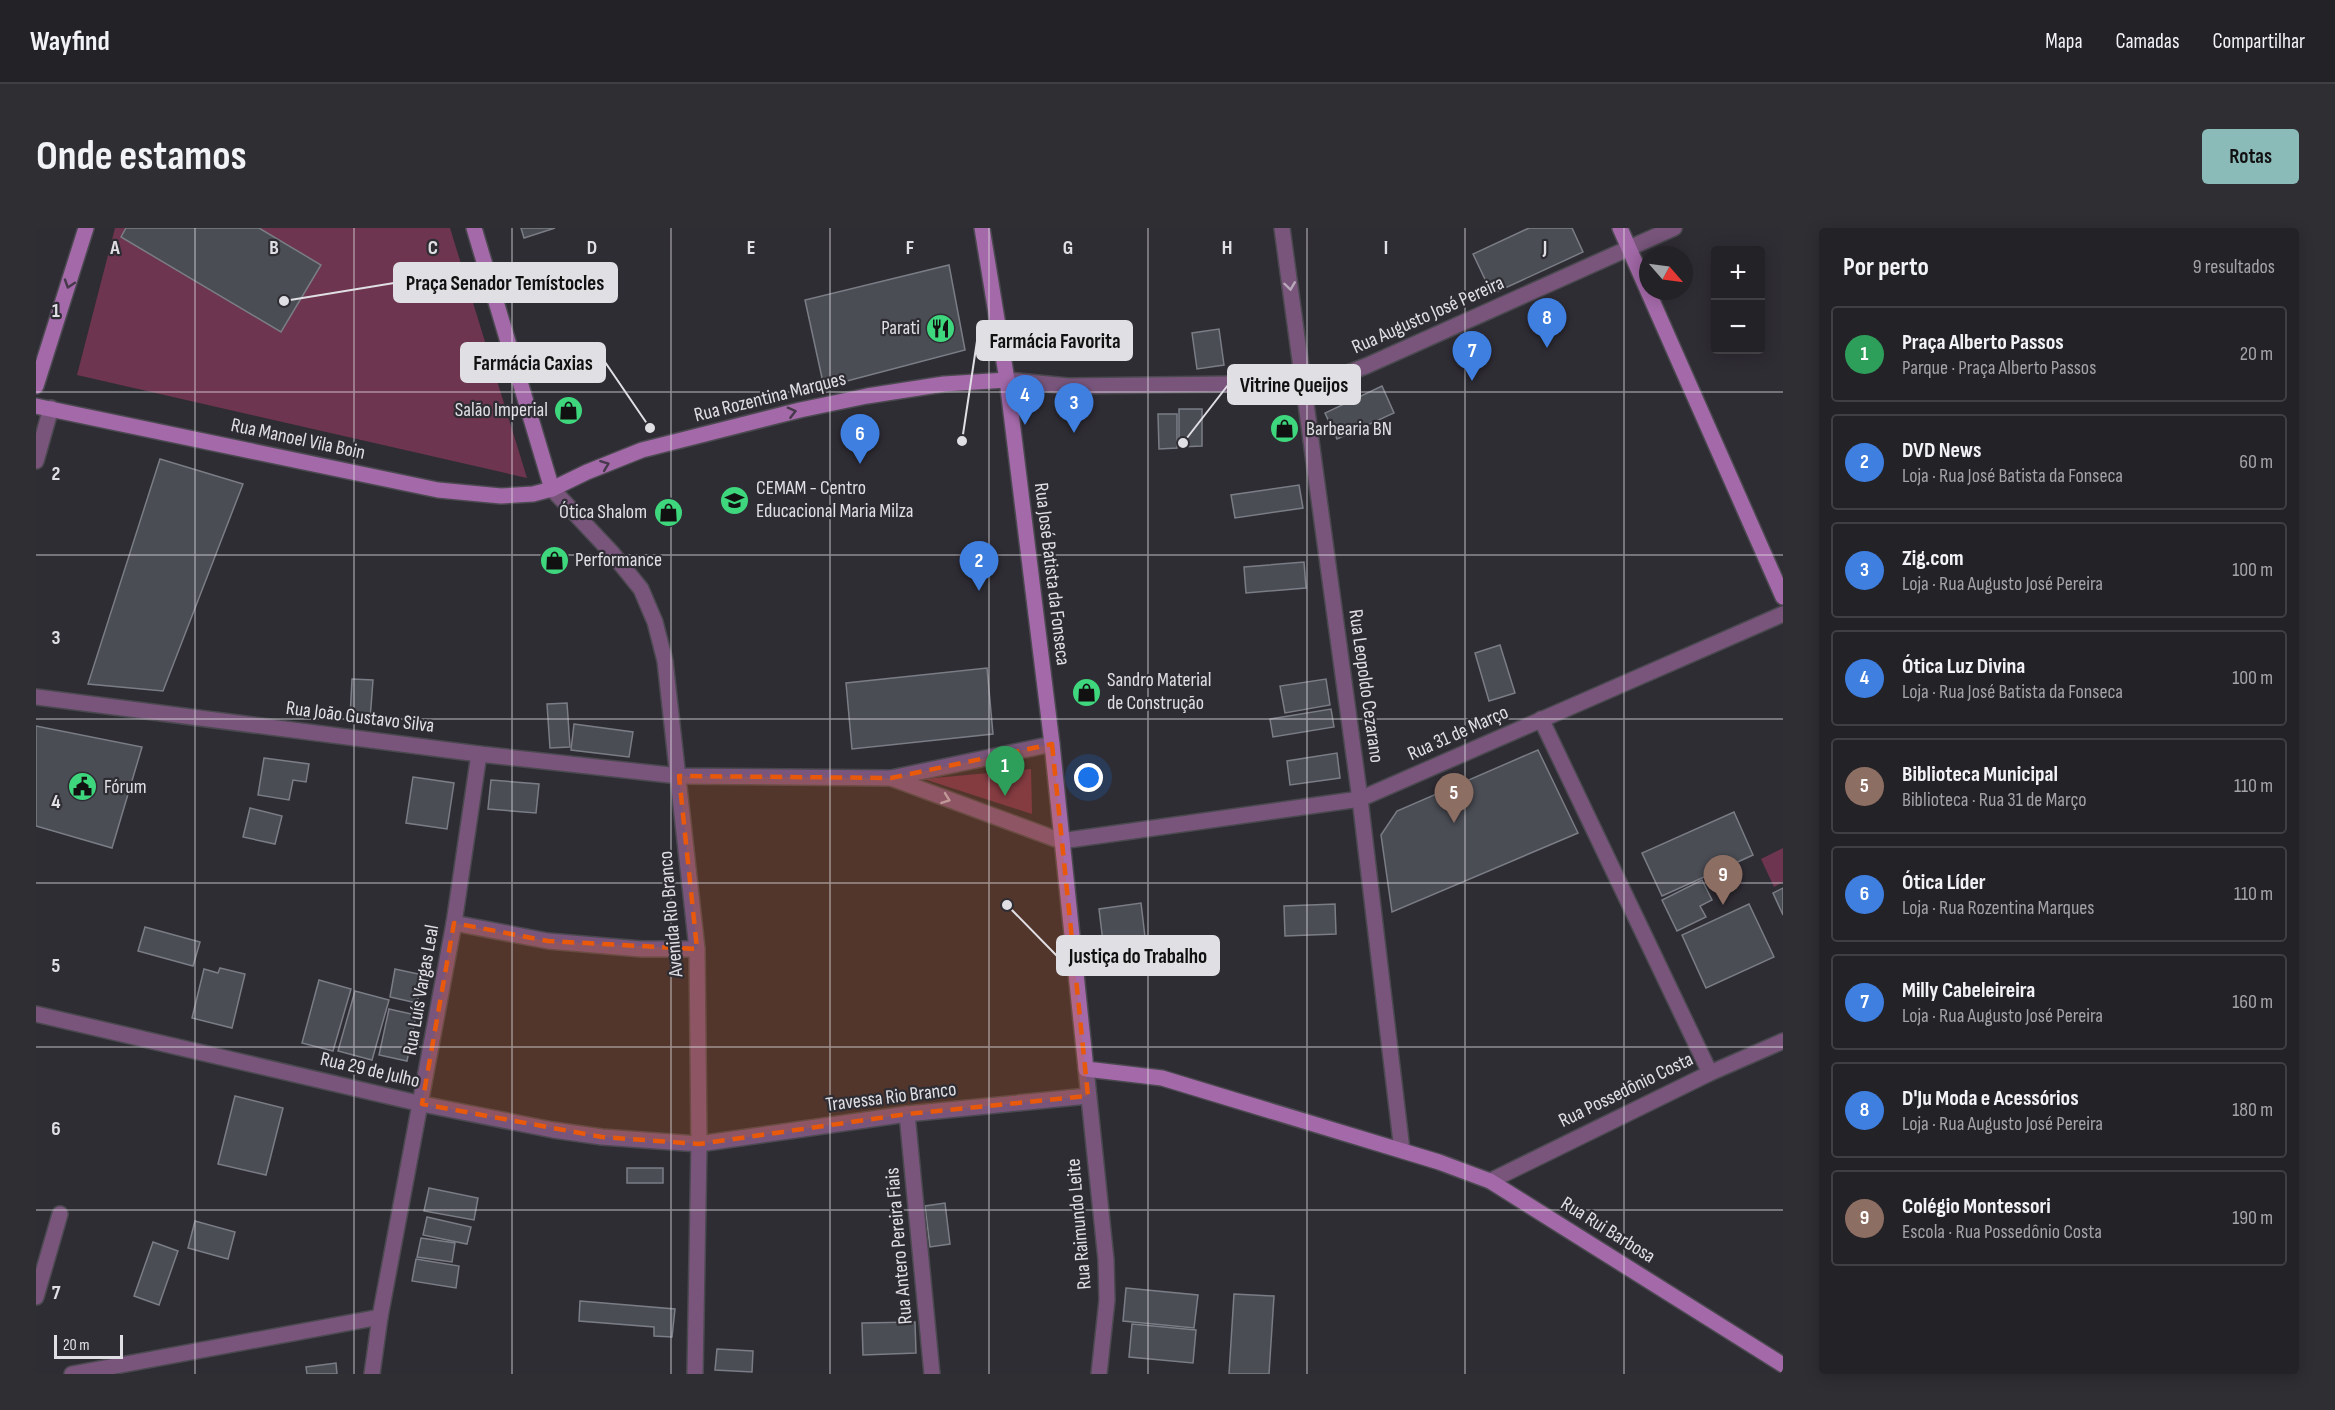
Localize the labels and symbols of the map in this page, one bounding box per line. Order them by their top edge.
text: A [109,236,120,260]
text: B [269,236,279,260]
text: C [428,236,438,260]
text: D [587,236,597,260]
text: E [747,236,755,260]
text: F [906,236,914,260]
text: G [1063,236,1073,260]
text: H [1222,236,1232,260]
text: I [1384,236,1388,260]
text: J [1542,236,1547,260]
north arrow [1639,246,1693,300]
callout: Praça Senador Temístocles [394,263,617,302]
text: Praça Senador Temístocles [406,271,604,296]
street label: Rua Augusto José Pereira [1348,271,1508,359]
one-way arrow [63,278,76,289]
one-way arrow [1283,281,1295,291]
pin: 8 [1528,298,1566,348]
text: 1 [52,299,60,323]
restaurant icon: Parati [925,312,957,344]
place label: Parati [881,316,920,340]
callout: Farmácia Favorita [977,321,1132,360]
text: Farmácia Favorita [989,329,1121,354]
pin: 7 [1452,332,1492,381]
callout: Farmácia Caxias [461,343,605,382]
text: Farmácia Caxias [473,351,593,376]
callout: Vitrine Queijos [1228,365,1360,404]
street label: Rua Rozentina Marques [692,367,848,427]
text: Vitrine Queijos [1240,373,1348,398]
pin: 4 [1006,376,1044,425]
pin: 3 [1054,384,1094,433]
shop icon: Salão Imperial [553,394,585,426]
place label: Salão Imperial [455,398,548,422]
one-way arrow [787,406,797,419]
street label: Rua Manoel Vila Boin [229,413,367,465]
shop icon: Barbearia BN [1269,413,1301,445]
pin: 6 [840,414,880,464]
place label: Barbearia BN [1306,417,1392,441]
one-way arrow [599,460,610,472]
text: 2 [52,462,60,486]
place label: CEMAM - Centro Educacional Maria Milza [756,476,914,523]
street label: Rua José Batista da Fonseca [1029,481,1075,667]
school or university icon: CEMAM - Centro Educacional Maria Milza [719,484,751,516]
shop icon: Ótica Shalom [652,496,684,528]
place label: Ótica Shalom [559,500,647,524]
pin: 2 [960,542,998,591]
shop icon: Performance [538,544,570,576]
place label: Performance [575,548,662,572]
street label: Rua Leopoldo Cezarano [1343,608,1389,764]
text: 3 [52,626,61,650]
place label: Sandro Material de Construção [1107,668,1212,715]
shop icon: Sandro Material de Construção [1070,676,1102,708]
street label: Rua João Gustavo Silva [284,696,436,738]
street label: Rua 31 de Março [1404,700,1512,766]
pin: 1 [986,746,1024,796]
your location [1074,763,1103,792]
public building icon: Fórum [67,771,99,803]
pin: 5 [1434,774,1474,823]
place label: Fórum [104,775,147,799]
text: 4 [51,790,61,814]
one-way arrow [940,791,951,804]
street label: Avenida Rio Branco [654,850,689,979]
pin: 9 [1704,856,1742,905]
street label: Rua Luís Vargas Leal [398,923,444,1057]
callout: Justiça do Trabalho [1057,936,1219,975]
text: Justiça do Trabalho [1068,944,1207,969]
text: 5 [52,954,61,978]
street label: Rua 29 de Julho [318,1047,422,1093]
street label: Rua Possedônio Costa [1555,1047,1697,1133]
street label: Travessa Rio Branco [824,1077,958,1117]
text: 6 [51,1117,61,1141]
street label: Rua Raimundo Leite [1061,1158,1097,1290]
street label: Rua Antero Pereira Fiais [880,1167,918,1325]
street label: Rua Rui Barbosa [1556,1192,1660,1268]
text: 7 [52,1281,61,1305]
scale bar [54,1332,123,1360]

